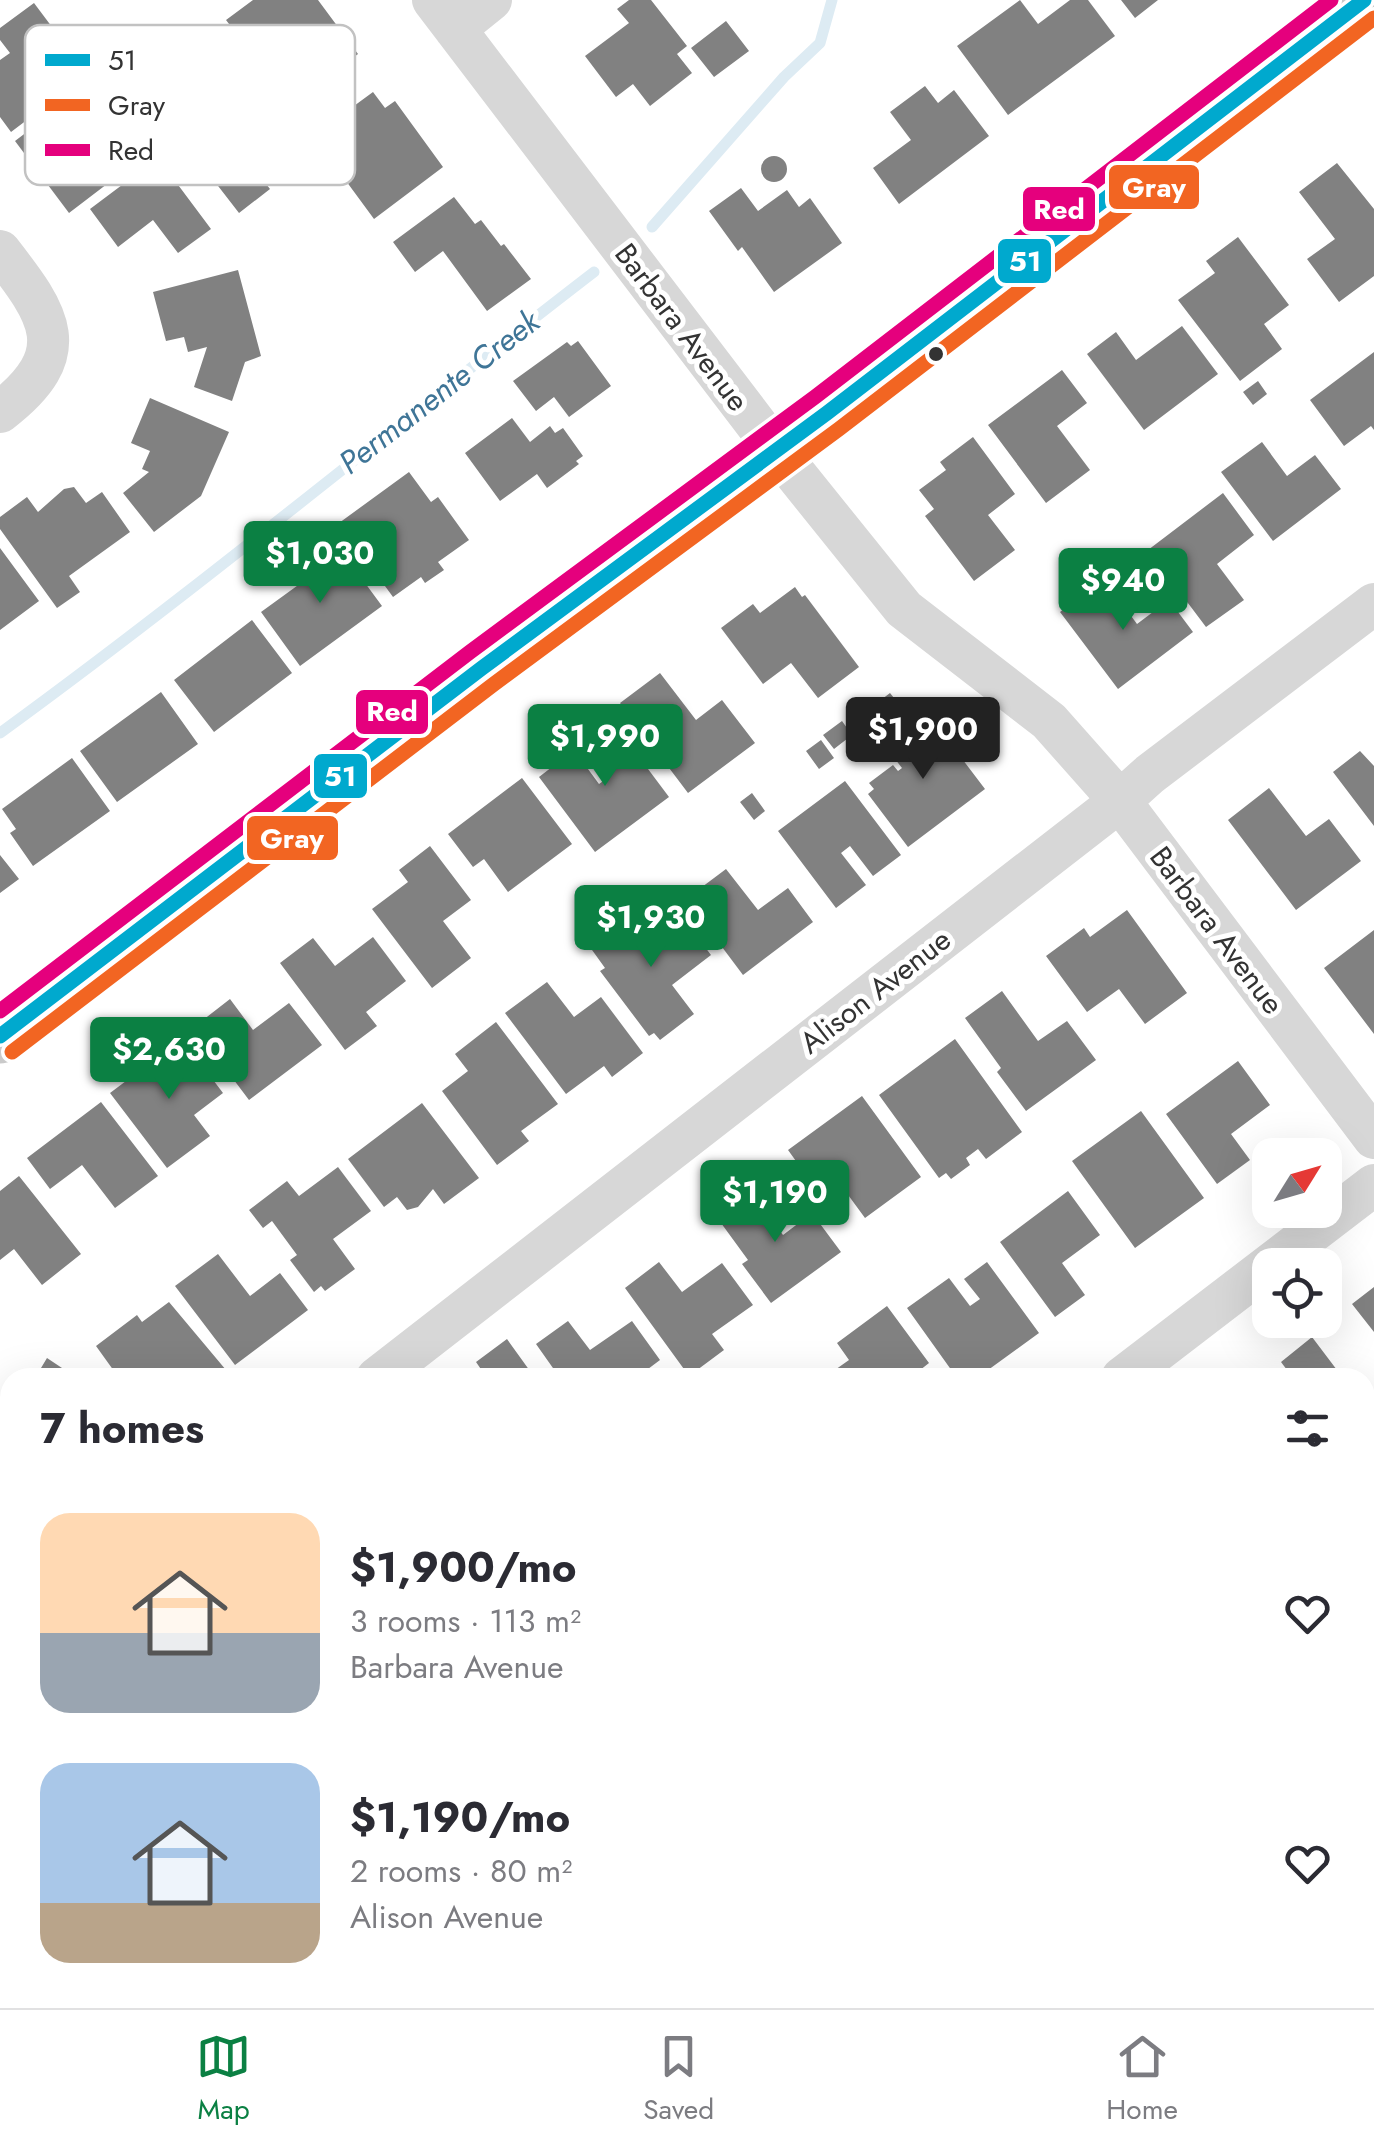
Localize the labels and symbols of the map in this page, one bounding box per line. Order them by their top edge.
legend [25,25,355,185]
text: 51 [108,40,136,81]
text: Gray [108,85,166,126]
text: Red [108,130,154,171]
line badge: Gray [1107,163,1201,211]
text: Gray [1122,167,1186,208]
line badge: Red [1021,185,1097,233]
text: Red [1033,189,1085,230]
street label: Barbara Avenue [605,234,759,420]
line badge: 51 [996,237,1053,285]
text: 51 [1009,241,1041,282]
water label: Permanente Creek [329,298,550,485]
unlabelled marker [926,344,946,364]
pin: $1,030 [239,521,401,606]
pin: $940 [1064,548,1182,633]
line badge: Red [354,688,430,736]
text: Red [366,691,418,732]
pin: $1,900 [842,697,1004,782]
pin: $1,990 [524,704,686,789]
line badge: 51 [312,752,369,800]
text: 51 [324,756,356,797]
line badge: Gray [245,814,340,862]
text: Gray [260,818,324,859]
street label: Barbara Avenue [1140,837,1294,1023]
pin: $1,930 [570,885,732,970]
street label: Alison Avenue [790,918,960,1064]
pin: $2,630 [88,1017,250,1102]
north arrow [1252,1138,1342,1228]
pin: $1,190 [694,1160,856,1245]

